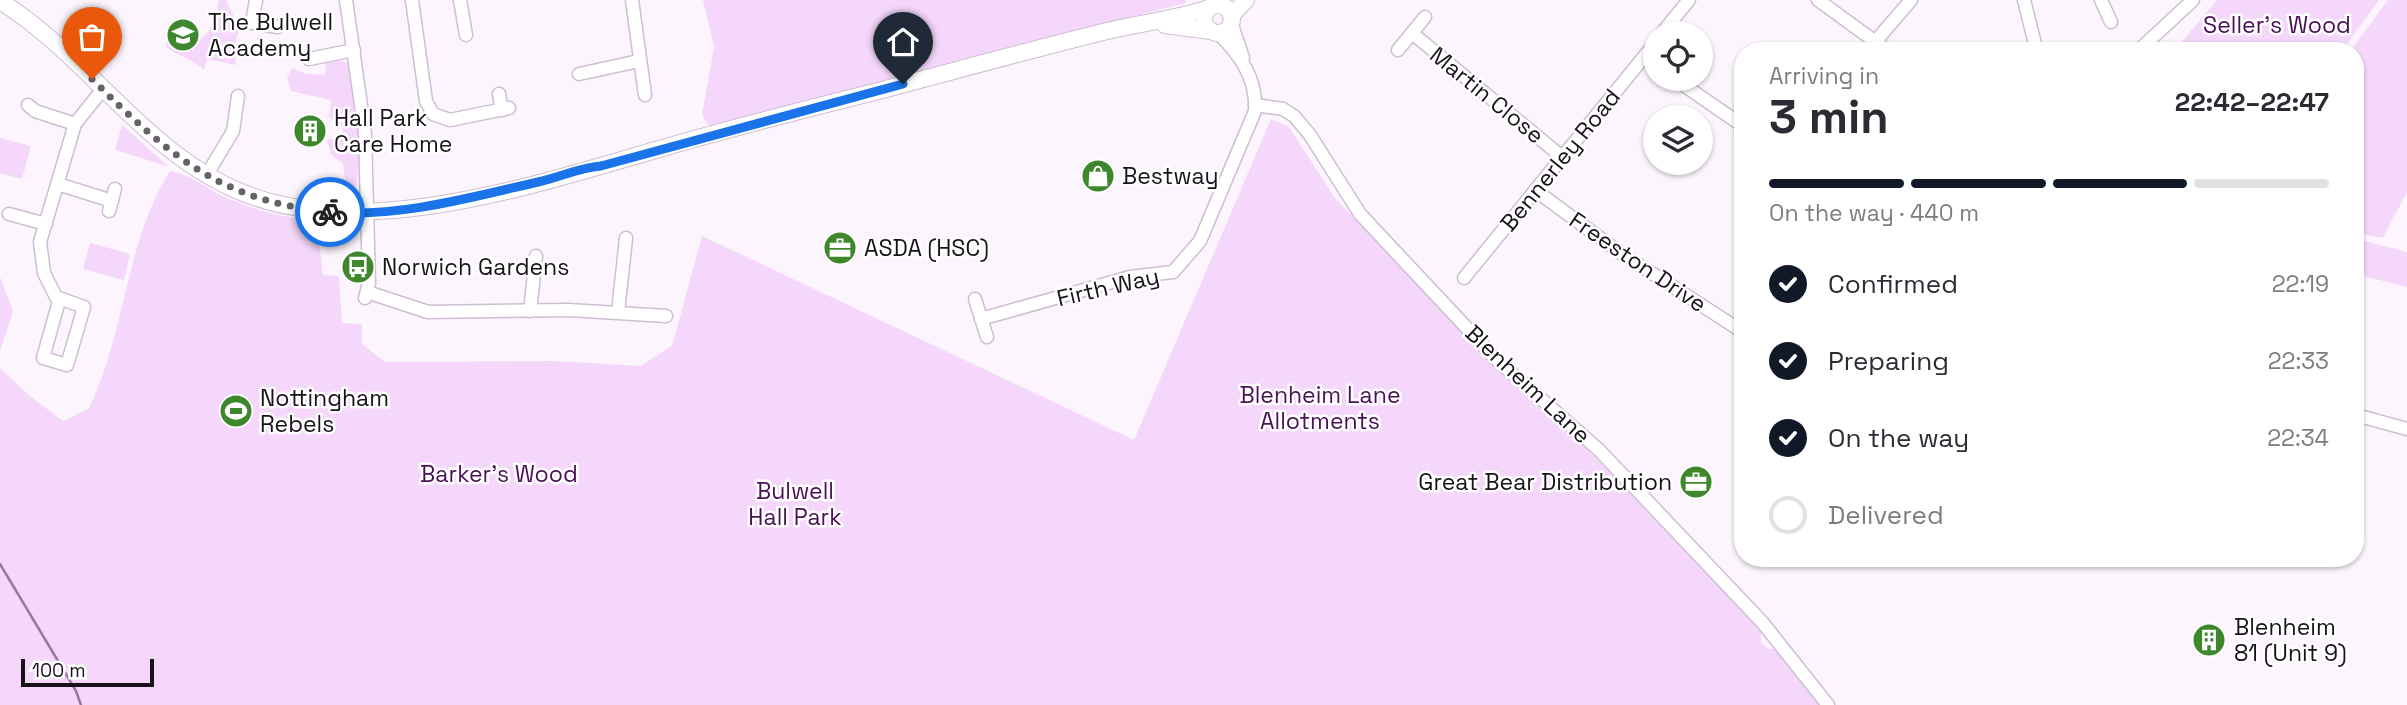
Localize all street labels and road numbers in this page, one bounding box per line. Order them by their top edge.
street label: Martin Close [1424,40,1550,150]
street label: Bennerley Road [1493,83,1627,237]
street label: Freeston Drive [1564,205,1712,319]
street label: Firth Way [1054,261,1162,313]
street label: Blenheim Lane [1459,318,1597,450]

